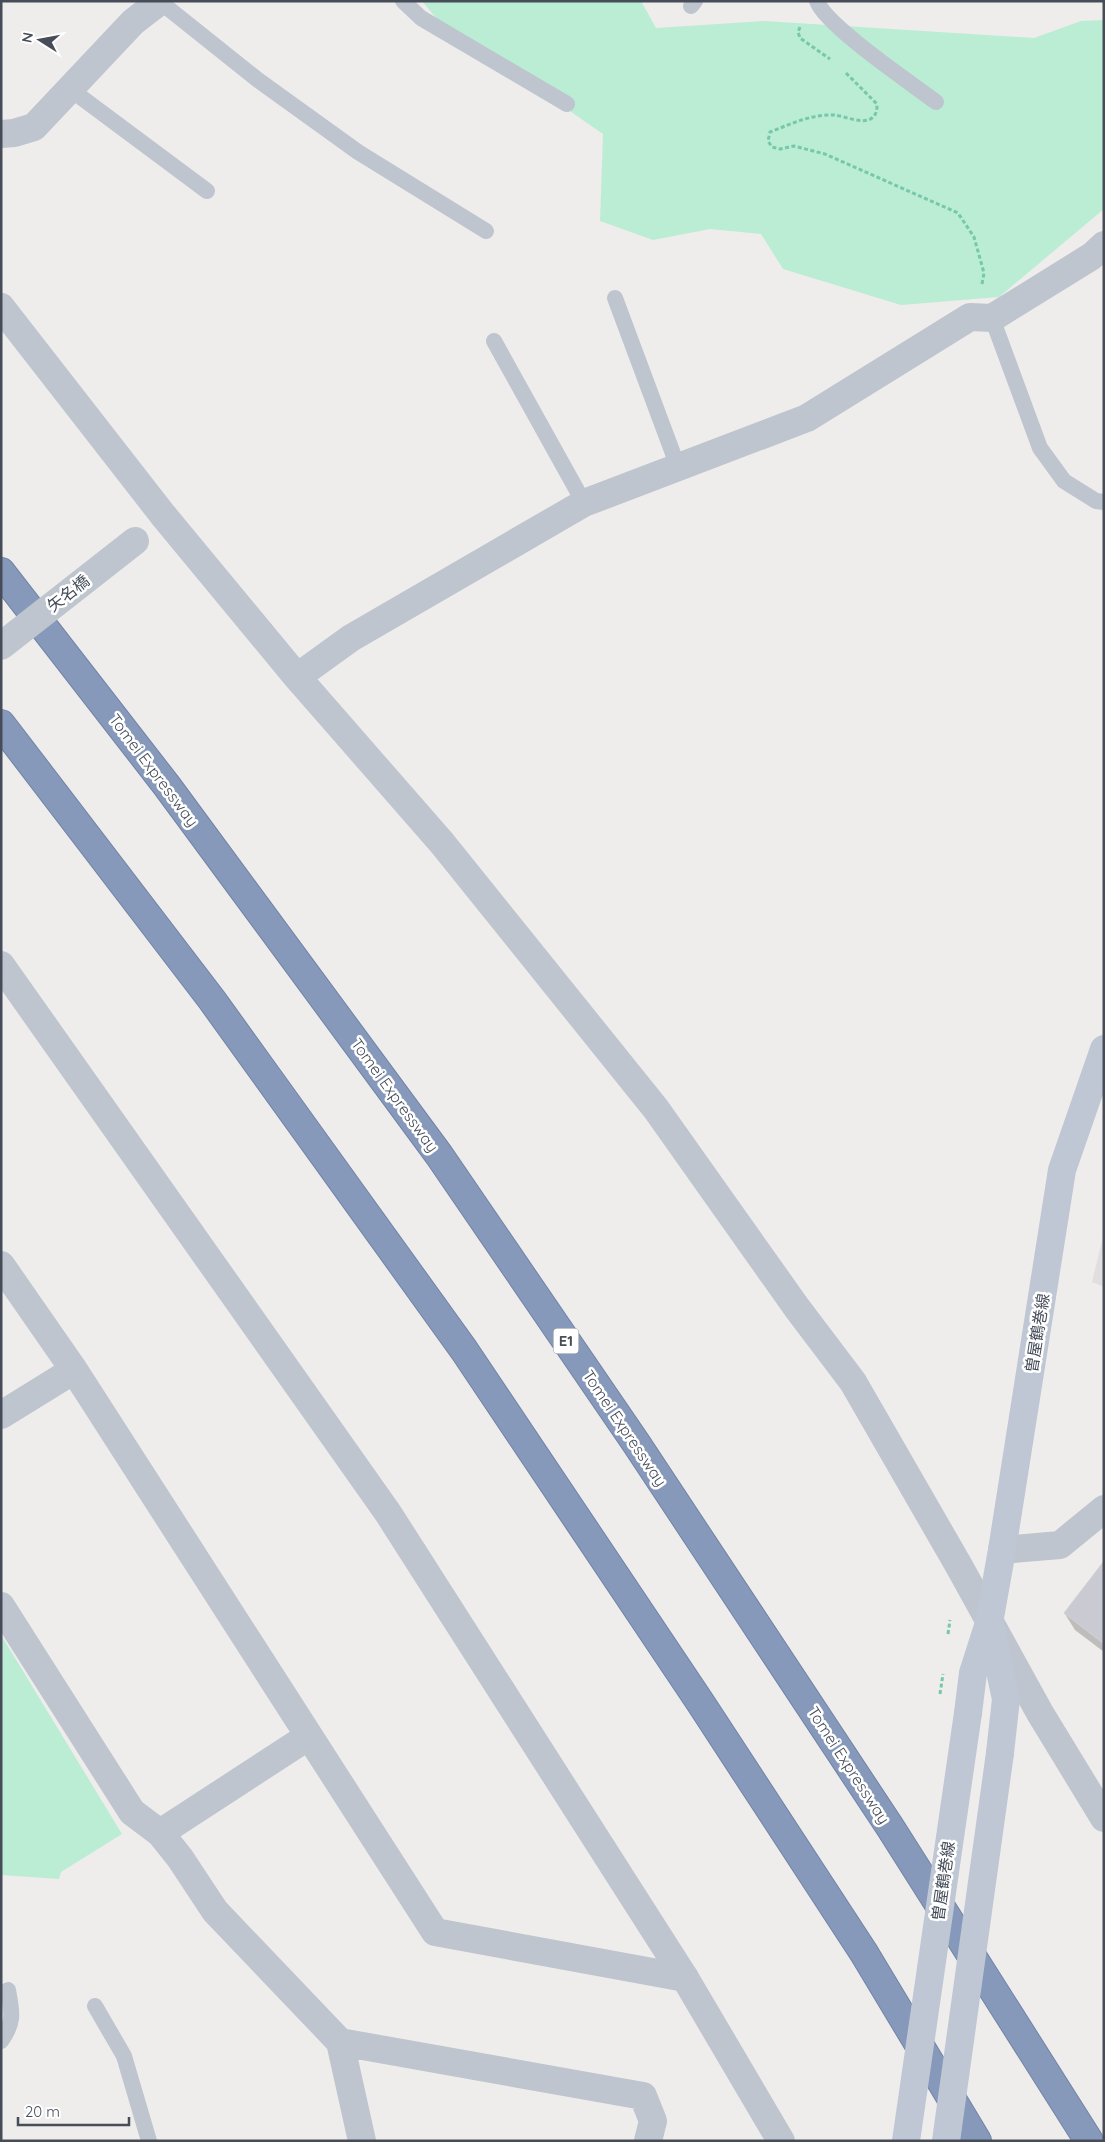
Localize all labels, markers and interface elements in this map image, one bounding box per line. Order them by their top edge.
north arrow [15,15,65,65]
text: N [17,31,37,44]
street label: 矢名橋 [43,570,93,616]
street label: Tomei Expressway [105,710,203,830]
street label: Tomei Expressway [347,1034,443,1156]
street label: 曽屋鶴巻線 [1021,1292,1053,1374]
road number: E1 [554,1328,578,1354]
street label: Tomei Expressway [579,1366,671,1490]
street label: Tomei Expressway [804,1702,894,1828]
street label: 曽屋鶴巻線 [928,1840,958,1922]
scale bar [18,2094,129,2126]
text: 20 m [25,2102,60,2121]

